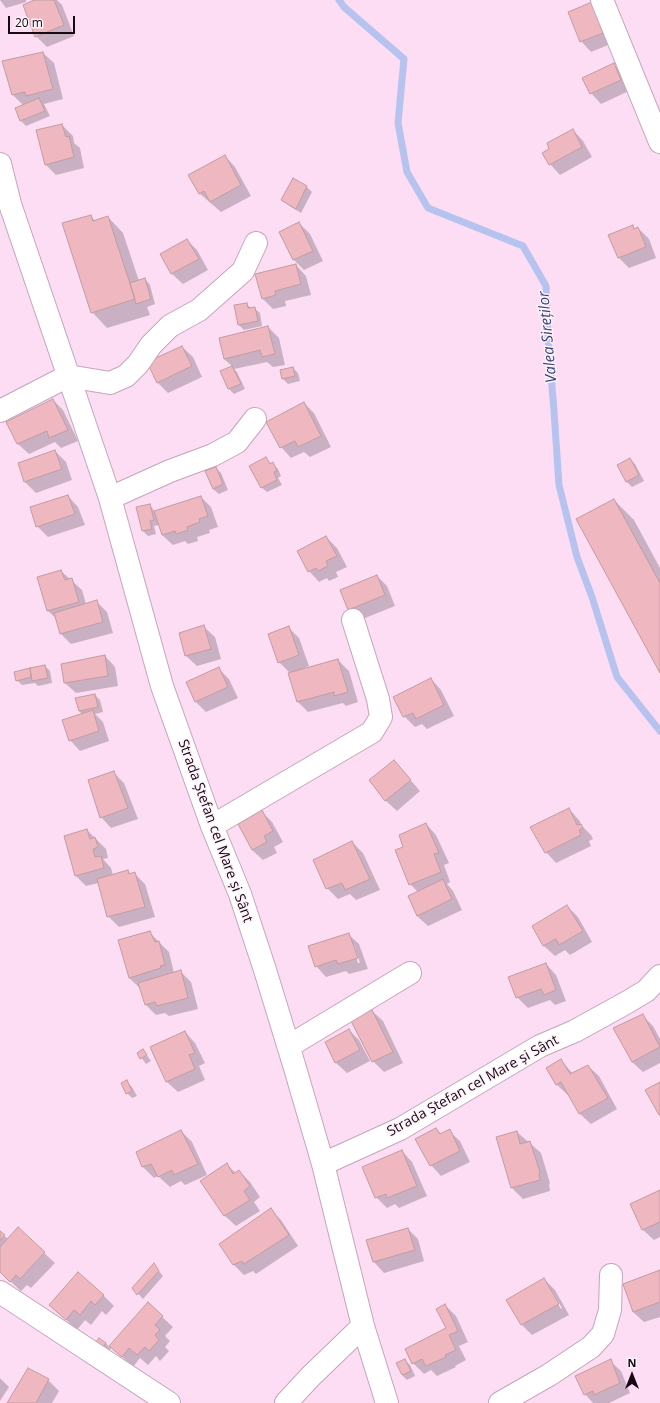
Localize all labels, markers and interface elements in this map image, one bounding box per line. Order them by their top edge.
scale bar [10,8,77,34]
text: 20 m [15,14,43,31]
water label: Valea Sireților [535,290,561,384]
street label: Strada Ștefan cel Mare și Sânt [174,737,256,925]
street label: Strada Ștefan cel Mare și Sânt [384,1032,562,1140]
north arrow [612,1355,652,1395]
text: N [628,1355,636,1370]

